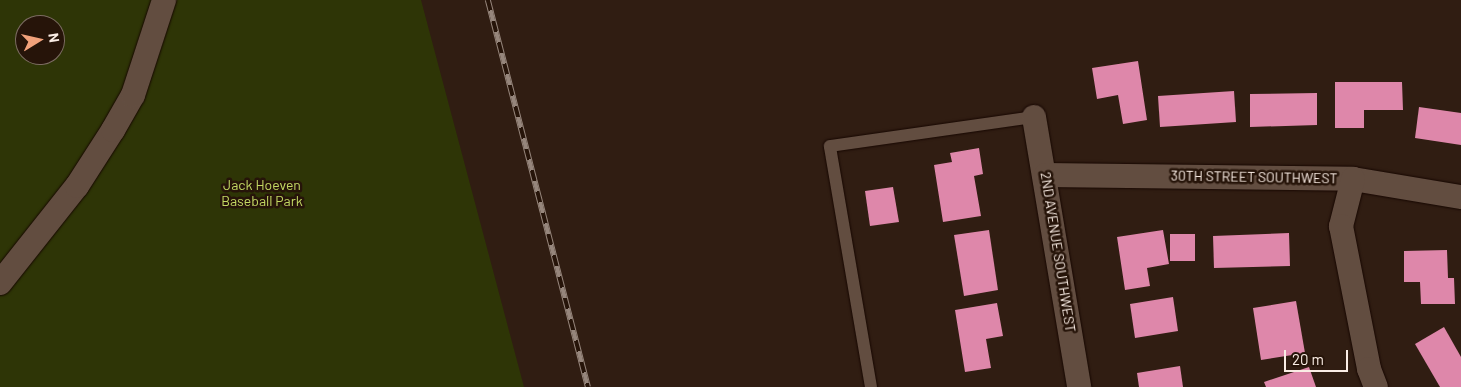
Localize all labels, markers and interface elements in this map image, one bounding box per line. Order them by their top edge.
north arrow [15,15,65,65]
text: N [45,32,63,44]
street label: 30TH STREET SOUTHWEST [1171,167,1337,187]
street label: 2ND AVENUE SOUTHWEST [1037,171,1079,333]
park label: Jack Hoeven Baseball Park [221,177,303,210]
scale bar [1286,340,1350,372]
text: 20 m [1292,350,1324,368]

